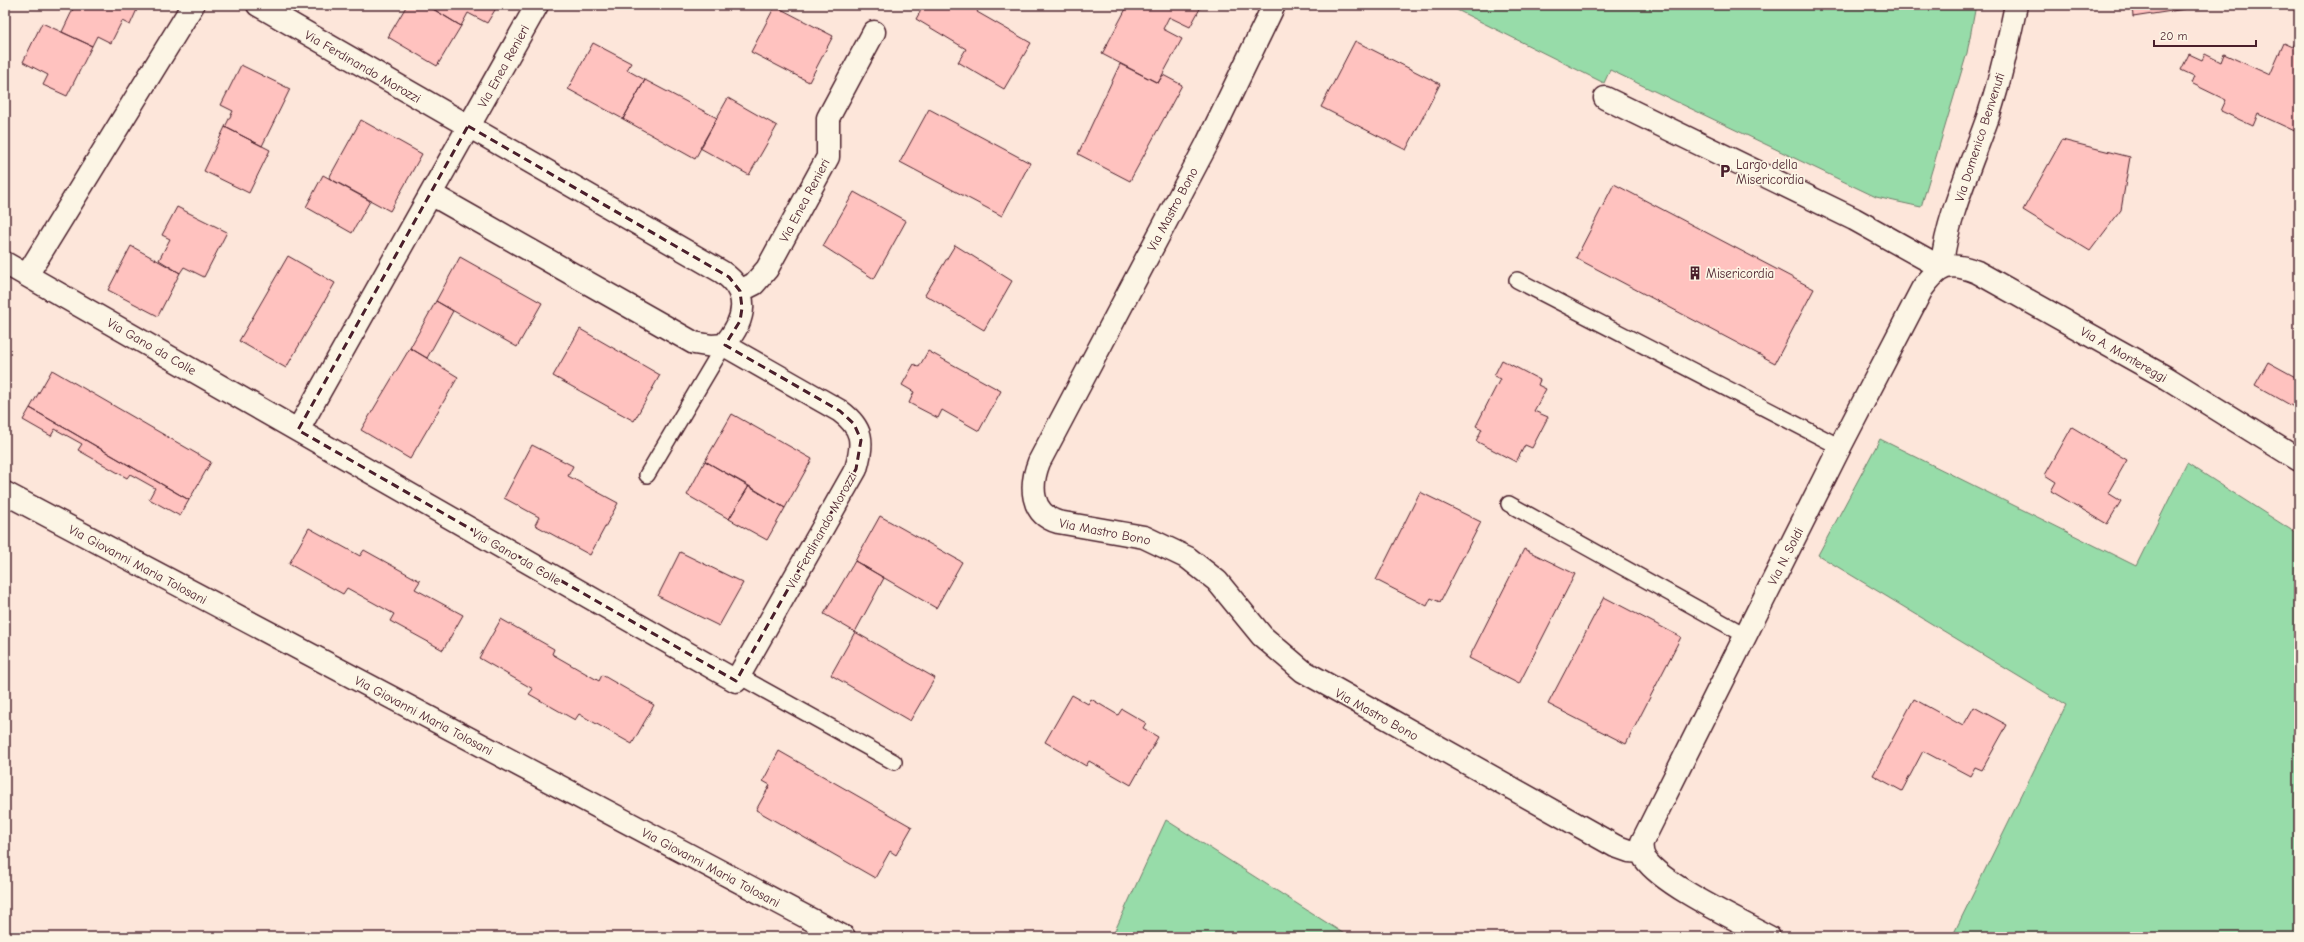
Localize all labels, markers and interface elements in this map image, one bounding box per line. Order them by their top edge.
street label: Via Enea Renieri [474,22,532,110]
scale bar [2154,22,2256,48]
street label: Via Ferdinando Morozzi [302,27,423,106]
text: 20 m [2160,29,2188,43]
street label: Via Domenico Benvenuti [1952,71,2007,204]
street label: Via Enea Renieri [776,156,833,245]
place label: Largo della Misericordia [1736,157,1804,187]
parking icon: Largo della Misericordia [1717,163,1733,179]
street label: Via Mastro Bono [1144,165,1201,254]
building icon: Misericordia [1687,265,1703,281]
place label: Misericordia [1706,266,1774,281]
street label: Via Gano da Colle [105,315,199,378]
street label: Via A. Montereggi [2078,323,2170,385]
street label: Via Ferdinando Morozzi [783,469,860,591]
street label: Via Mastro Bono [1058,515,1152,548]
street label: Via Giovanni Maria Tolosani [66,522,210,607]
street label: Via Gano da Colle [470,525,564,588]
street label: Via N. Soldi [1765,525,1806,588]
street label: Via Giovanni Maria Tolosani [352,673,496,758]
street label: Via Mastro Bono [1333,685,1421,744]
street label: Via Giovanni Maria Tolosani [639,825,783,910]

